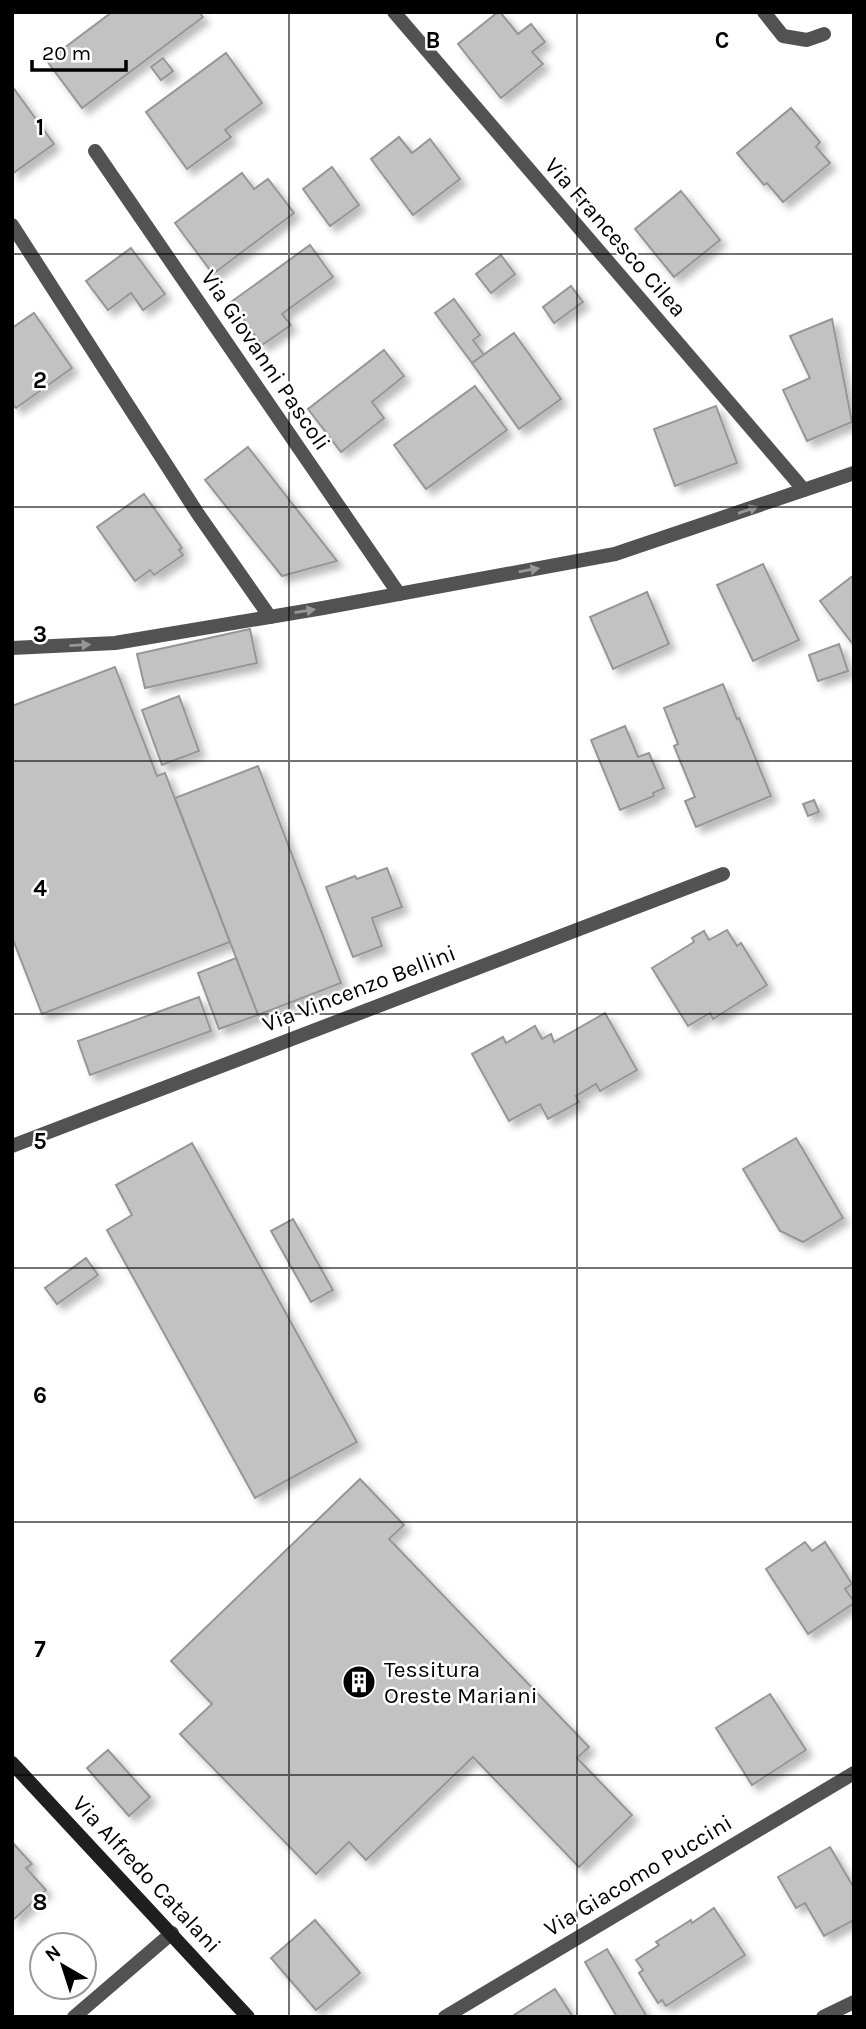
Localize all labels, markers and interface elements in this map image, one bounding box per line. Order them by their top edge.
text: B [426,27,440,54]
text: C [715,27,729,54]
scale bar [32,28,126,72]
text: 20 m [42,41,91,65]
text: 1 [36,114,44,141]
street label: Via Francesco Cilea [539,152,692,323]
street label: Via Giovanni Pascoli [195,265,336,456]
text: 2 [33,367,47,394]
one-way arrow [737,504,758,514]
one-way arrow [518,564,540,575]
one-way arrow [294,605,316,616]
text: 3 [33,621,47,648]
one-way arrow [70,639,92,650]
text: 4 [33,875,47,902]
street label: Via Vincenzo Bellini [259,939,460,1038]
text: 5 [33,1128,47,1155]
text: 6 [33,1382,47,1409]
text: 7 [34,1636,46,1663]
place label: Tessitura Oreste Mariani [384,1656,538,1709]
building icon: Tessitura Oreste Mariani [340,1663,378,1701]
street label: Via Alfredo Catalani [67,1790,226,1959]
street label: Via Giacomo Puccini [539,1809,737,1942]
text: 8 [33,1889,47,1916]
north arrow [28,1931,98,2001]
text: N [41,1941,65,1966]

